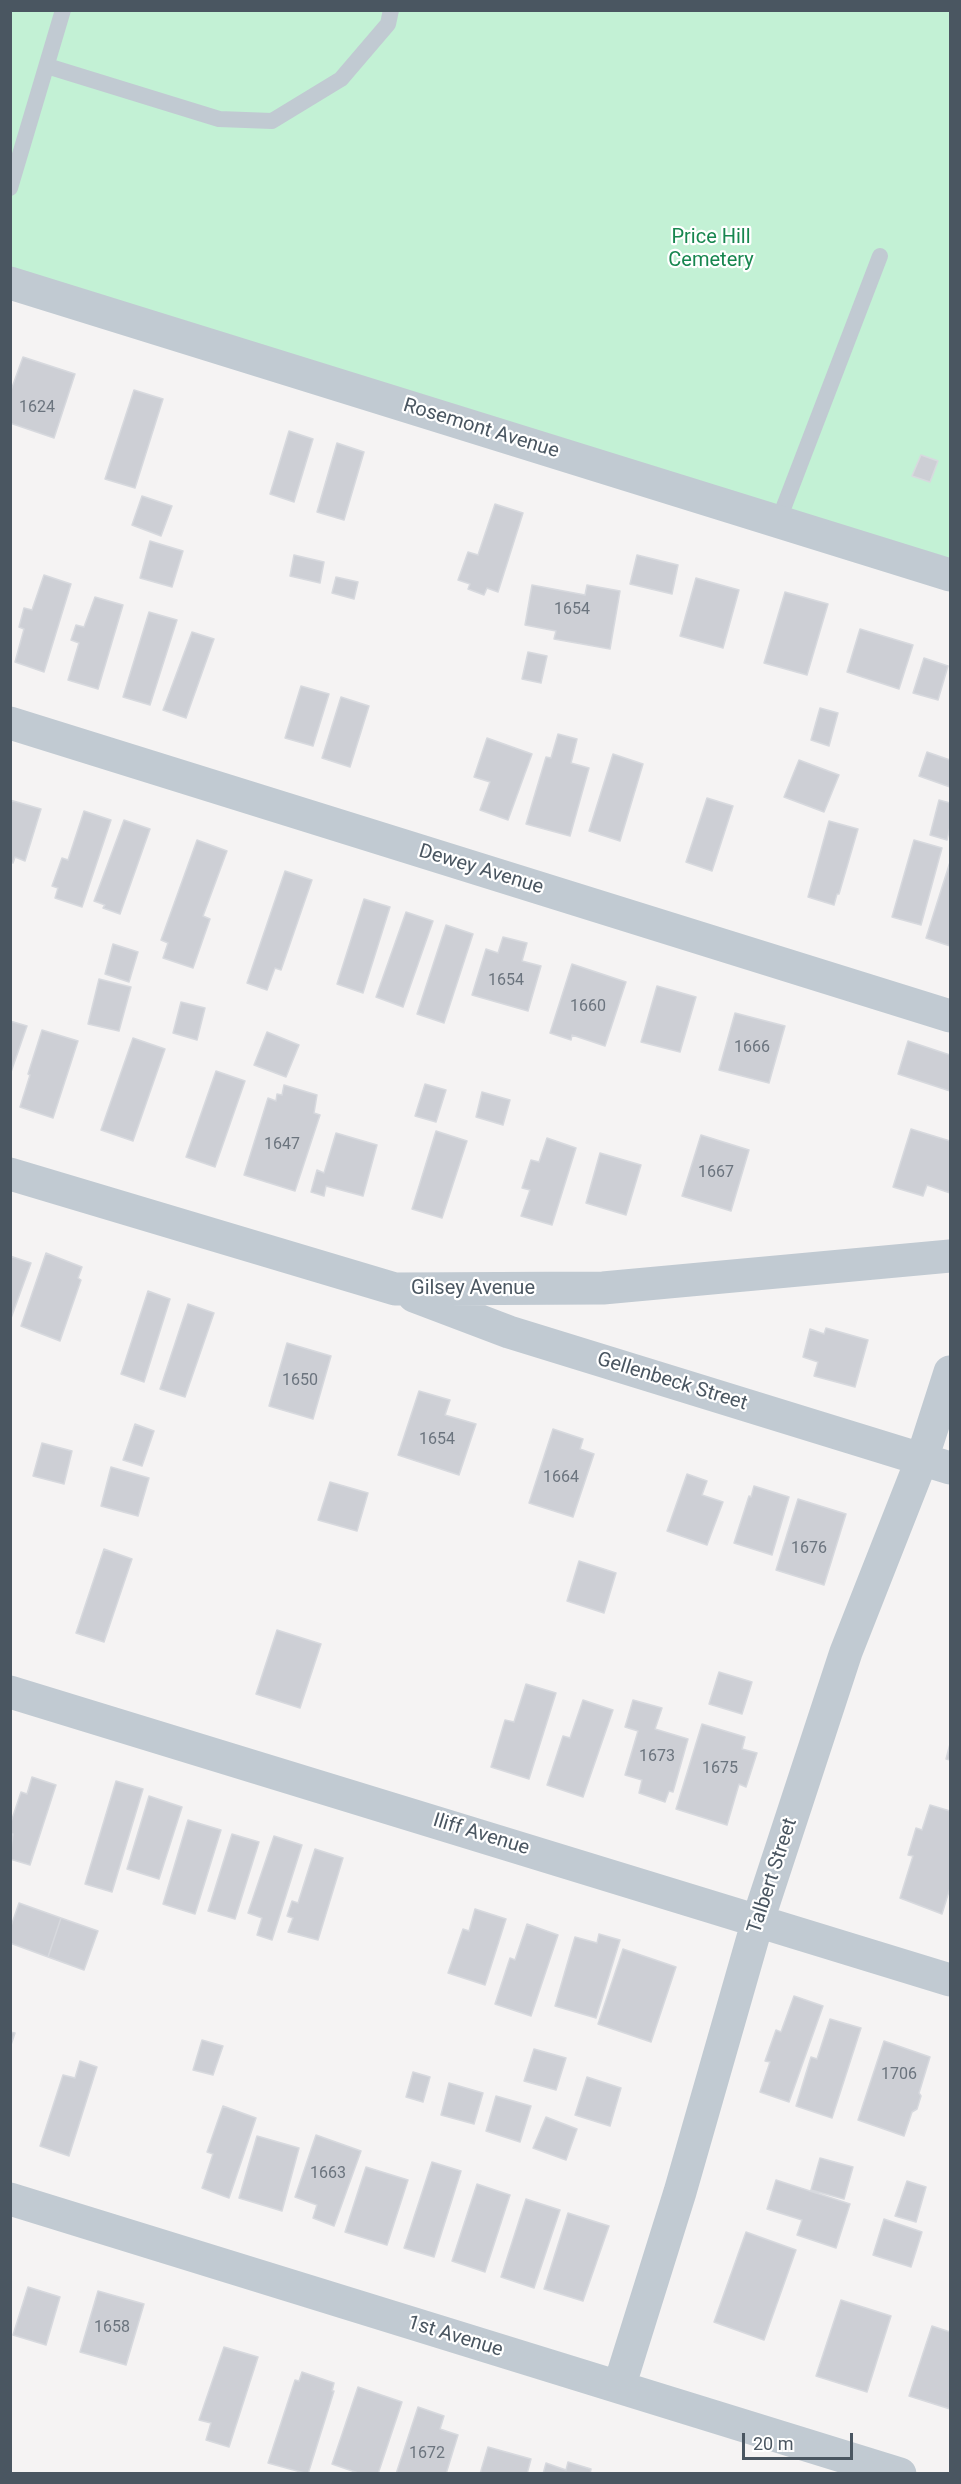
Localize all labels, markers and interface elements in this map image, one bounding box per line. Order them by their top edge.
park label: Price Hill Cemetery [668,226,754,273]
street label: Rosemont Avenue [400,394,562,464]
house number: 1624 [19,398,55,418]
house number: 1654 [554,600,590,620]
street label: Dewey Avenue [416,840,546,900]
house number: 1654 [488,971,524,991]
house number: 1660 [570,997,606,1017]
house number: 1666 [734,1038,770,1058]
house number: 1647 [264,1135,300,1155]
house number: 1667 [698,1163,734,1183]
street label: Gilsey Avenue [411,1277,535,1301]
street label: Gellenbeck Street [594,1348,750,1416]
house number: 1650 [282,1371,318,1391]
house number: 1654 [419,1430,455,1450]
house number: 1664 [543,1468,579,1488]
house number: 1676 [791,1539,827,1559]
house number: 1673 [639,1747,675,1767]
house number: 1675 [702,1759,738,1779]
street label: Iliff Avenue [430,1809,532,1861]
street label: Talbert Street [743,1815,803,1937]
house number: 1706 [881,2065,917,2085]
house number: 1663 [310,2164,346,2184]
street label: 1st Avenue [404,2311,506,2363]
house number: 1658 [94,2318,130,2338]
scale bar [745,2421,856,2459]
text: 20 m [753,2433,793,2454]
house number: 1672 [409,2444,445,2464]

